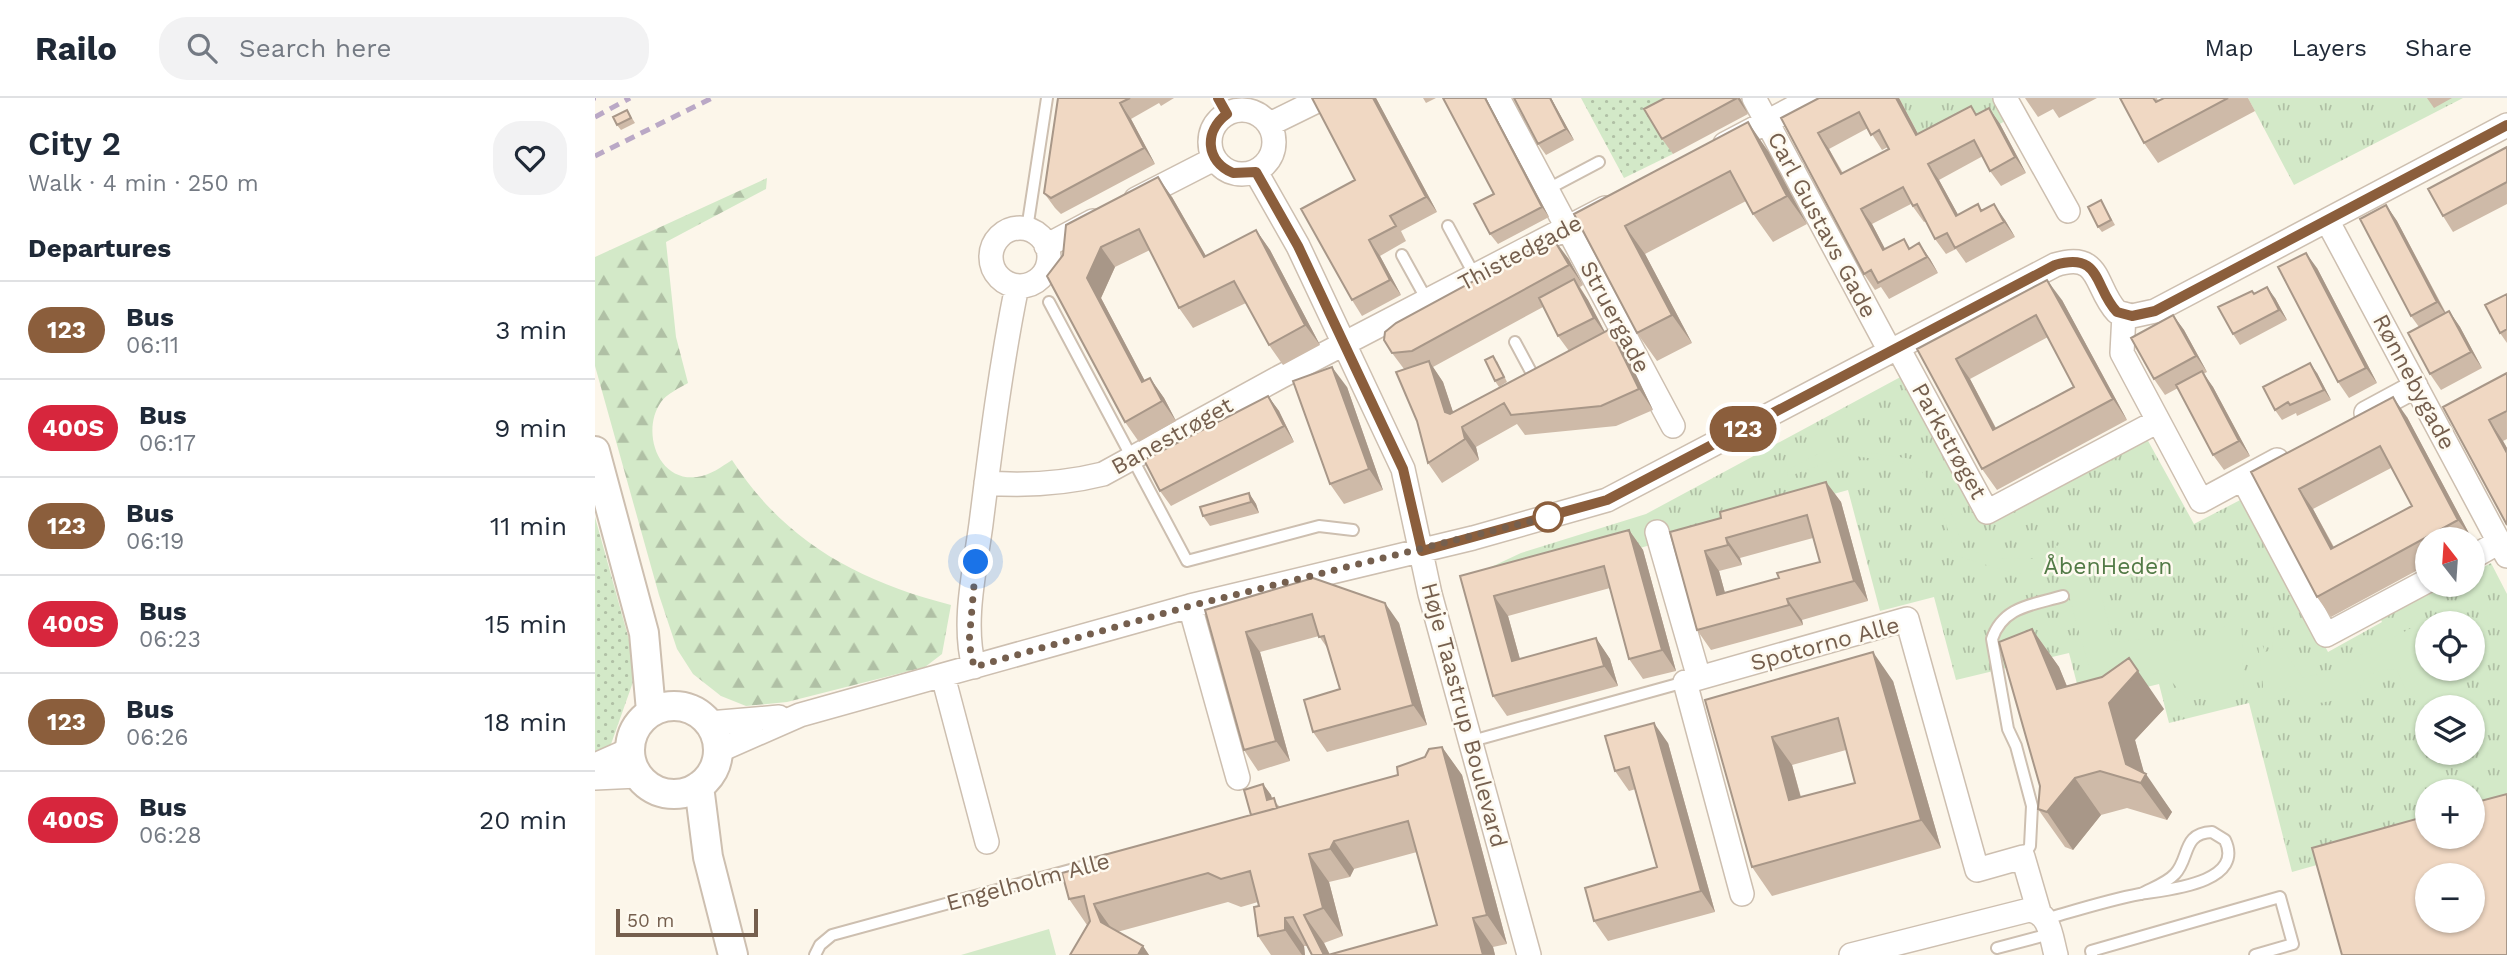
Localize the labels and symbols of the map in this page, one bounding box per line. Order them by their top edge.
street label: Carl Gustavs Gade [1762,128,1882,322]
street label: Thistedgade [1454,209,1586,297]
street label: Struergade [1574,256,1656,378]
street label: Rønnebygade [2367,310,2461,454]
street label: Parkstrøget [1906,378,1992,504]
street label: Banestrøget [1106,391,1238,481]
line badge: 123 [1703,406,1783,452]
unlabelled marker [1533,502,1563,532]
north arrow [2415,527,2485,597]
your location [958,544,993,579]
park label: ÅbenHeden [2044,553,2172,580]
street label: Høje Taastrup Boulevard [1416,579,1512,851]
street label: Spotorno Alle [1748,611,1902,677]
street label: Engelholm Alle [943,847,1113,917]
scale bar [616,906,758,938]

